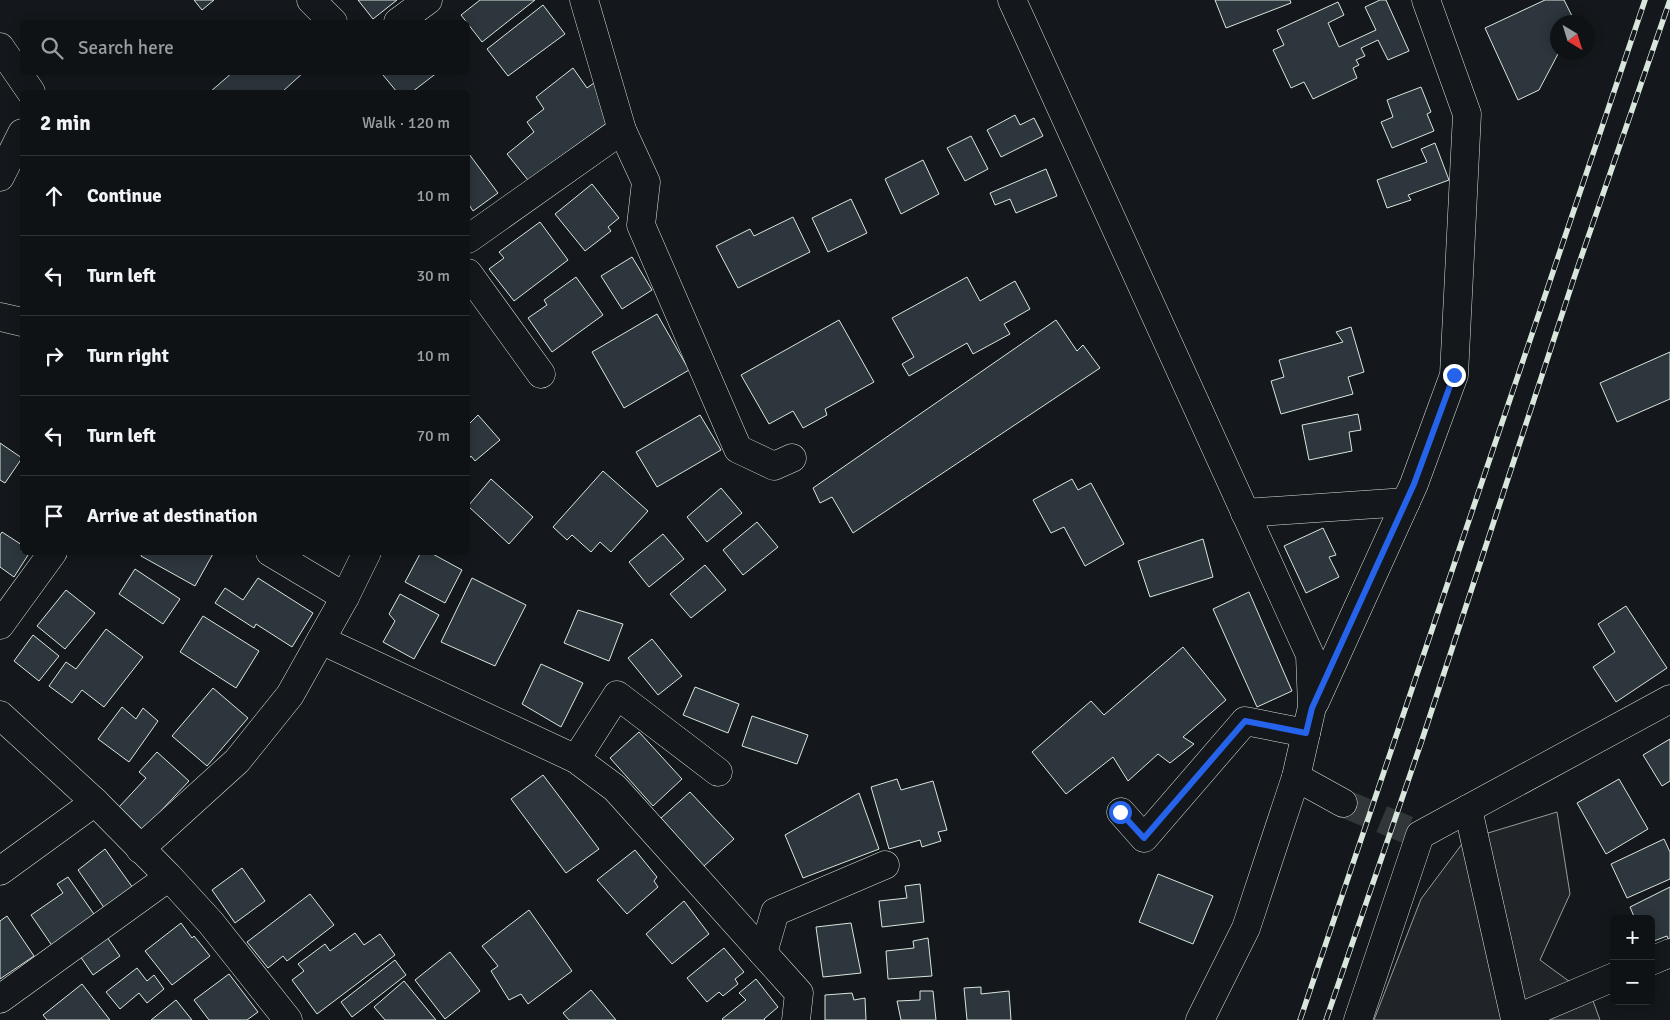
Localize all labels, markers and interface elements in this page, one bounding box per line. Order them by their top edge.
north arrow [1550,15,1595,60]
search box [20,20,470,75]
icon: search [38,34,66,62]
text: Search here [78,36,174,60]
text: 2 min [40,110,91,136]
text: Walk · 120 m [362,113,450,133]
icon: ahead [40,182,68,210]
text: Continue [87,184,162,208]
text: 10 m [416,186,450,206]
icon: left [40,262,68,290]
text: Turn left [87,264,156,288]
text: 30 m [416,266,450,286]
icon: right [40,342,68,370]
text: Turn right [87,344,169,368]
text: 10 m [416,346,450,366]
route end [1443,364,1466,387]
icon: left [40,422,68,450]
text: Turn left [87,424,156,448]
text: 70 m [416,426,450,446]
icon: arrive [40,502,68,530]
text: Arrive at destination [87,504,258,528]
route start [1109,801,1132,824]
map controls [1610,915,1655,1005]
button: + [1610,915,1655,960]
button: − [1610,960,1655,1005]

